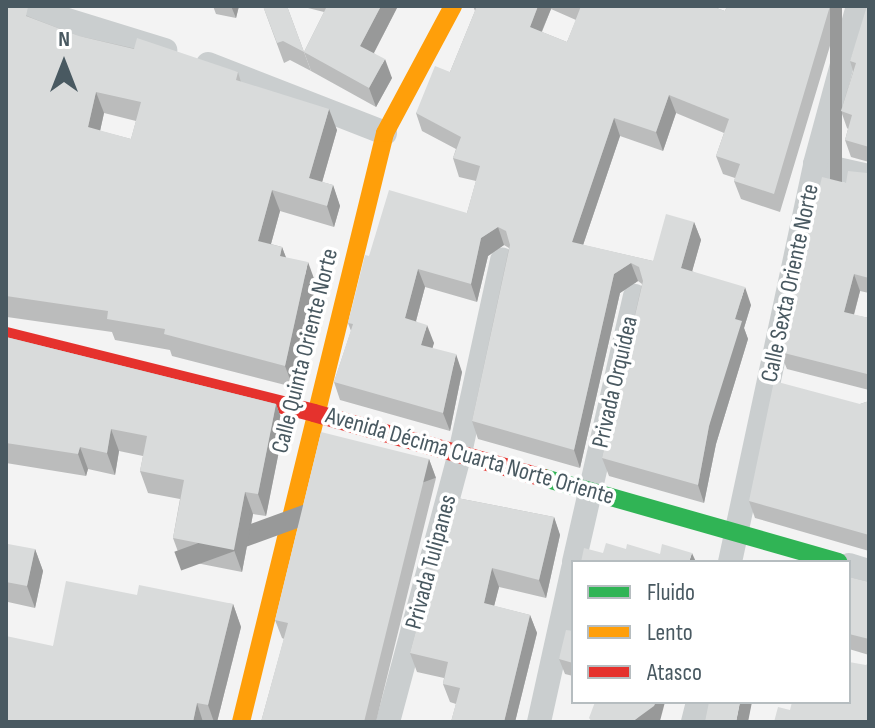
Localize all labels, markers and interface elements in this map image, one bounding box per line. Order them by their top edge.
north arrow [24,24,104,104]
text: N [58,26,70,53]
street label: Calle Sexta Oriente Norte [755,181,825,385]
street label: Calle Quinta Oriente Norte [266,246,344,456]
street label: Privada Orquídea [586,313,644,451]
street label: Avenida Décima Cuarta Norte Oriente [322,401,618,511]
street label: Privada Tulipanes [399,492,463,632]
legend [571,560,851,704]
text: Fluido [647,578,695,607]
text: Lento [647,618,693,647]
text: Atasco [647,658,702,687]

